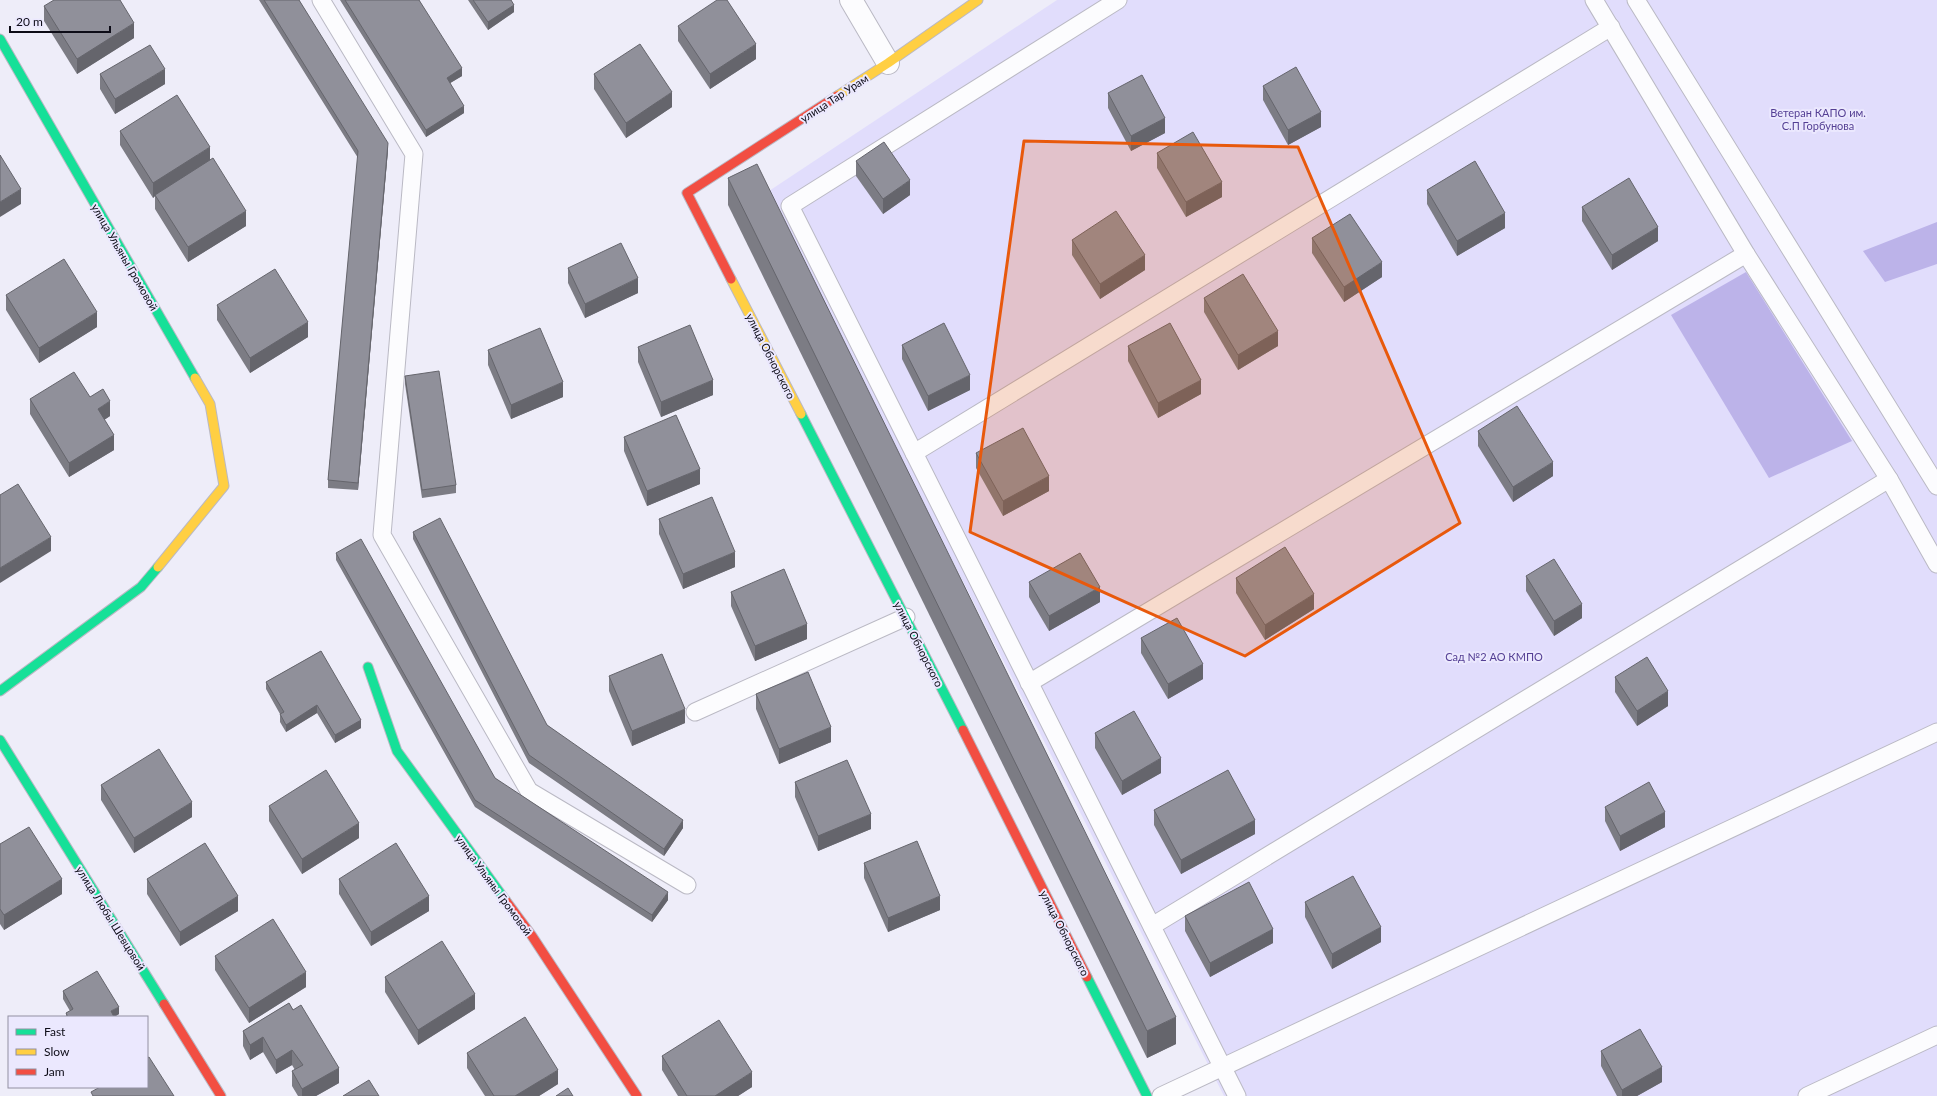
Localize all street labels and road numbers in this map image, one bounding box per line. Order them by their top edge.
street label: улица Тар Урам [798,71,870,125]
street label: улица Ульяны Громовой [89,201,161,313]
street label: улица Обнорского [744,311,798,401]
street label: улица Обнорского [892,599,946,689]
street label: улица Ульяны Громовой [453,832,535,938]
street label: улица Любы Шевцовой [74,864,148,972]
street label: улица Обнорского [1038,888,1092,978]

